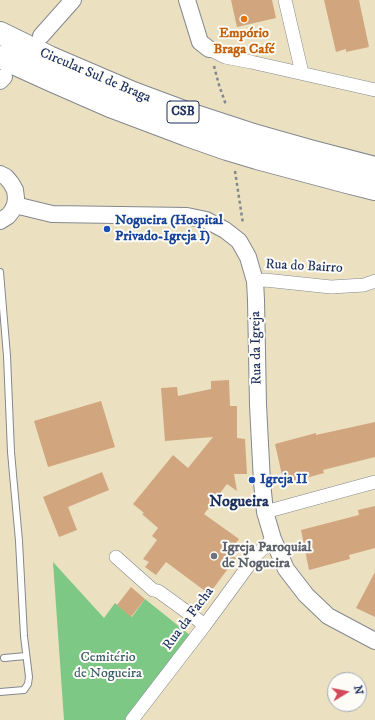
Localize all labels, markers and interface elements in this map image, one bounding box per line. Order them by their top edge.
marker: Empório Braga Café [239,14,249,24]
place label: Empório Braga Café [213,26,275,58]
street label: Circular Sul de Braga [37,45,153,107]
road number: CSB [167,101,199,123]
place label: Nogueira (Hospital Privado-Igreja I) [115,213,223,246]
marker: Nogueira (Hospital Privado-Igreja I) [102,224,112,234]
street label: Rua do Bairro [265,257,343,277]
street label: Rua da Igreja [248,311,266,385]
place label: Igreja II [260,472,307,488]
marker: Igreja II [247,475,257,485]
district label: Nogueira [209,493,269,513]
place label: Igreja Paroquial de Nogueira [222,540,311,572]
marker: Igreja Paroquial de Nogueira [209,551,219,561]
street label: Rua da Facha [160,584,218,654]
park label: Cemitério de Nogueira [74,650,142,682]
north arrow [327,672,367,712]
text: N [350,684,366,696]

